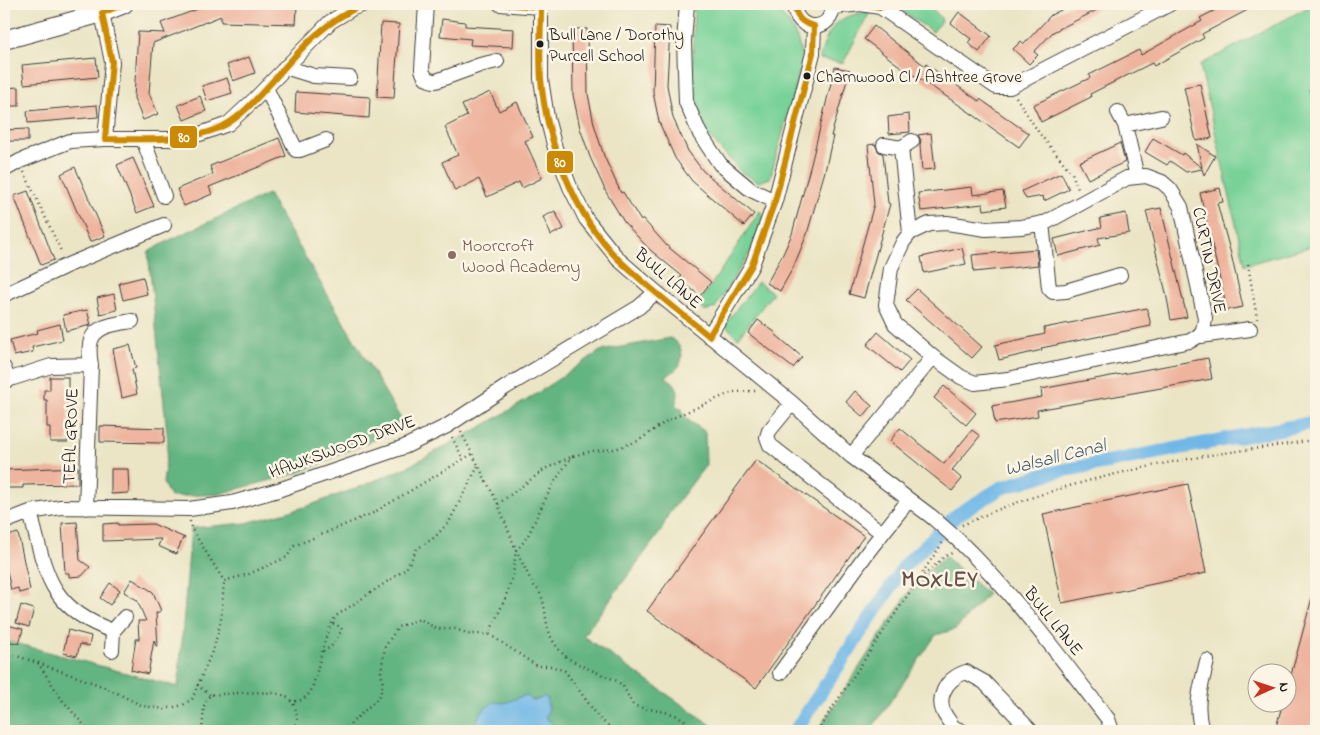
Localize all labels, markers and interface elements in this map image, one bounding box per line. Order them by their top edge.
place label: Bull Lane / Dorothy Purcell School [548,23,684,69]
marker: Bull Lane / Dorothy Purcell School [535,39,545,49]
place label: Charnwood Cl / Ashtree Grove [816,65,1022,90]
marker: Charnwood Cl / Ashtree Grove [802,71,812,81]
line badge: 80 [169,125,198,149]
text: 80 [177,128,190,149]
line badge: 80 [546,150,574,174]
text: 80 [553,153,566,174]
street label: CURTIN DRIVE [1184,205,1232,316]
place label: Moorcroft Wood Academy [462,234,580,281]
street label: BULL LANE [627,242,707,316]
marker: Moorcroft Wood Academy [446,249,458,261]
street label: TEAL GROVE [57,388,87,485]
street label: HAWKSWOOD DRIVE [266,409,420,486]
water label: Walsall Canal [1002,432,1111,484]
district label: MOXLEY [901,565,979,597]
street label: BULL LANE [1016,581,1088,662]
north arrow [1248,662,1298,712]
text: N [1273,682,1294,693]

